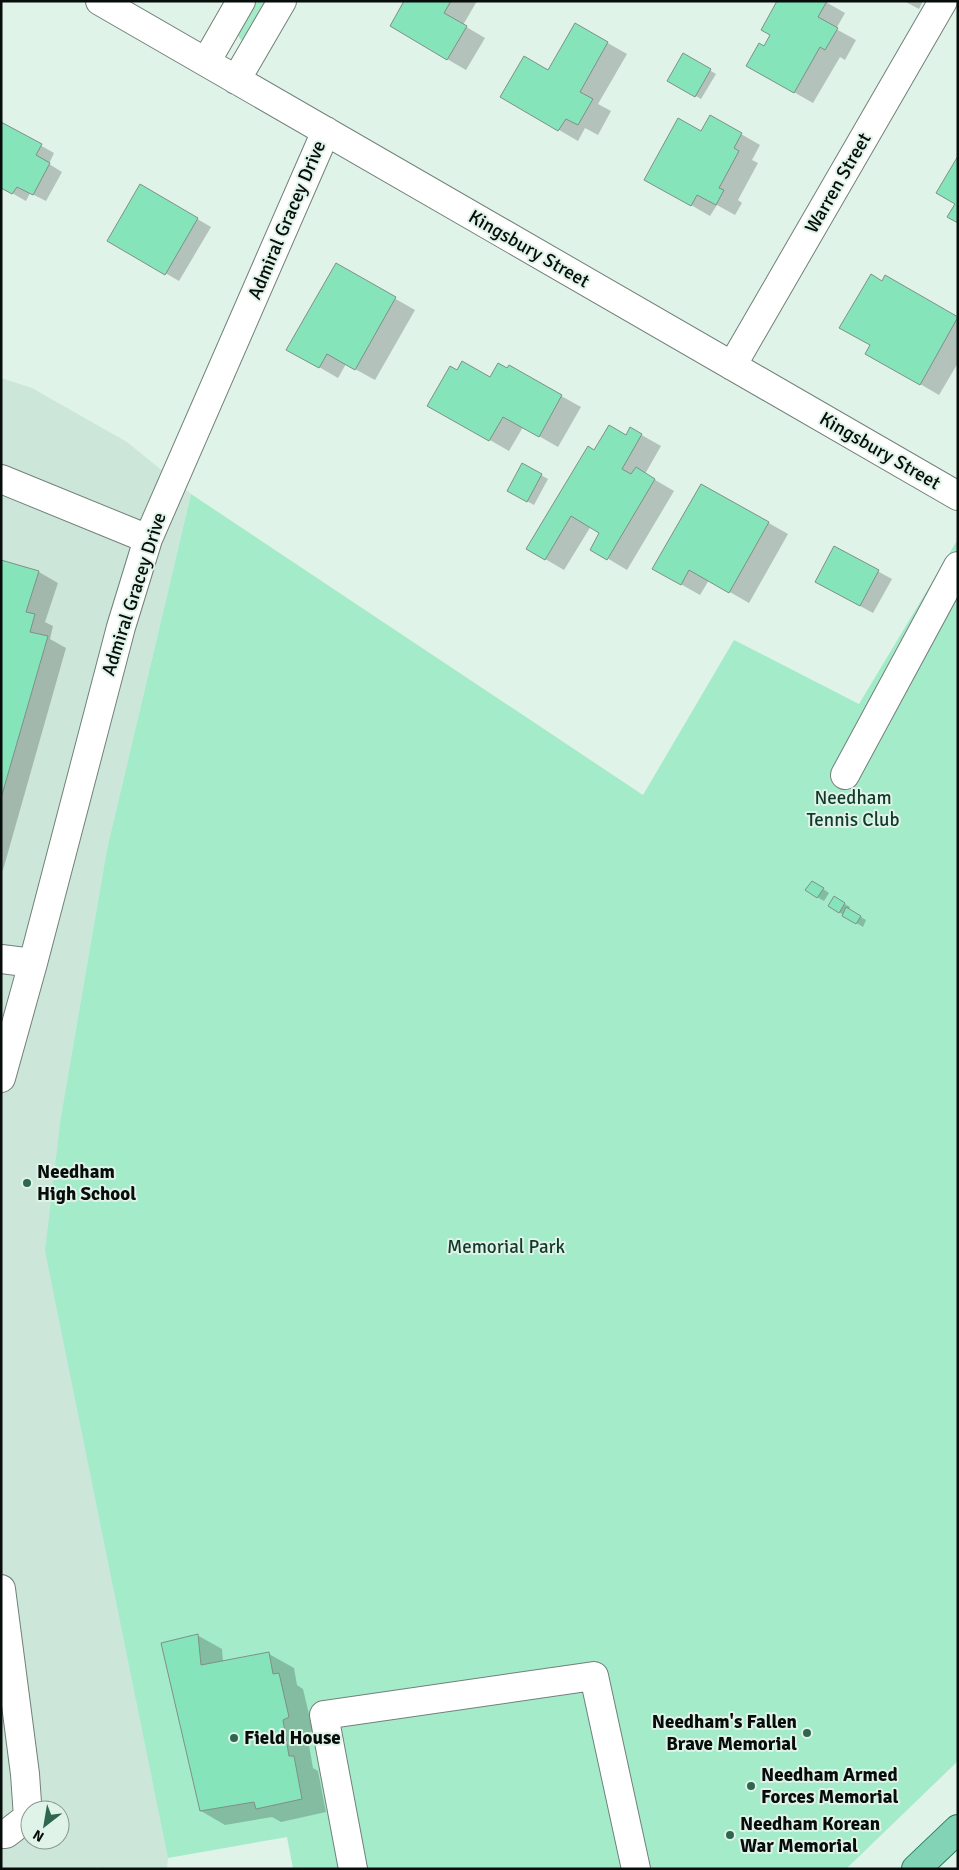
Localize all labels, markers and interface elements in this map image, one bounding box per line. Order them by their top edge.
street label: Warren Street [800,128,877,238]
street label: Admiral Gracey Drive [243,137,331,303]
street label: Kingsbury Street [464,205,594,293]
street label: Kingsbury Street [815,407,945,495]
street label: Admiral Gracey Drive [96,509,172,679]
park label: Needham Tennis Club [807,786,899,832]
place label: Needham High School [37,1160,136,1206]
marker: Needham High School [21,1177,33,1189]
park label: Memorial Park [447,1235,566,1259]
place label: Needham's Fallen Brave Memorial [652,1710,797,1756]
place label: Field House [244,1726,341,1750]
marker: Needham's Fallen Brave Memorial [801,1727,813,1739]
marker: Field House [228,1732,240,1744]
place label: Needham Armed Forces Memorial [761,1763,898,1809]
marker: Needham Armed Forces Memorial [745,1780,757,1792]
north arrow [20,1800,70,1850]
place label: Needham Korean War Memorial [740,1812,880,1858]
text: N [30,1826,47,1846]
marker: Needham Korean War Memorial [724,1829,736,1841]

